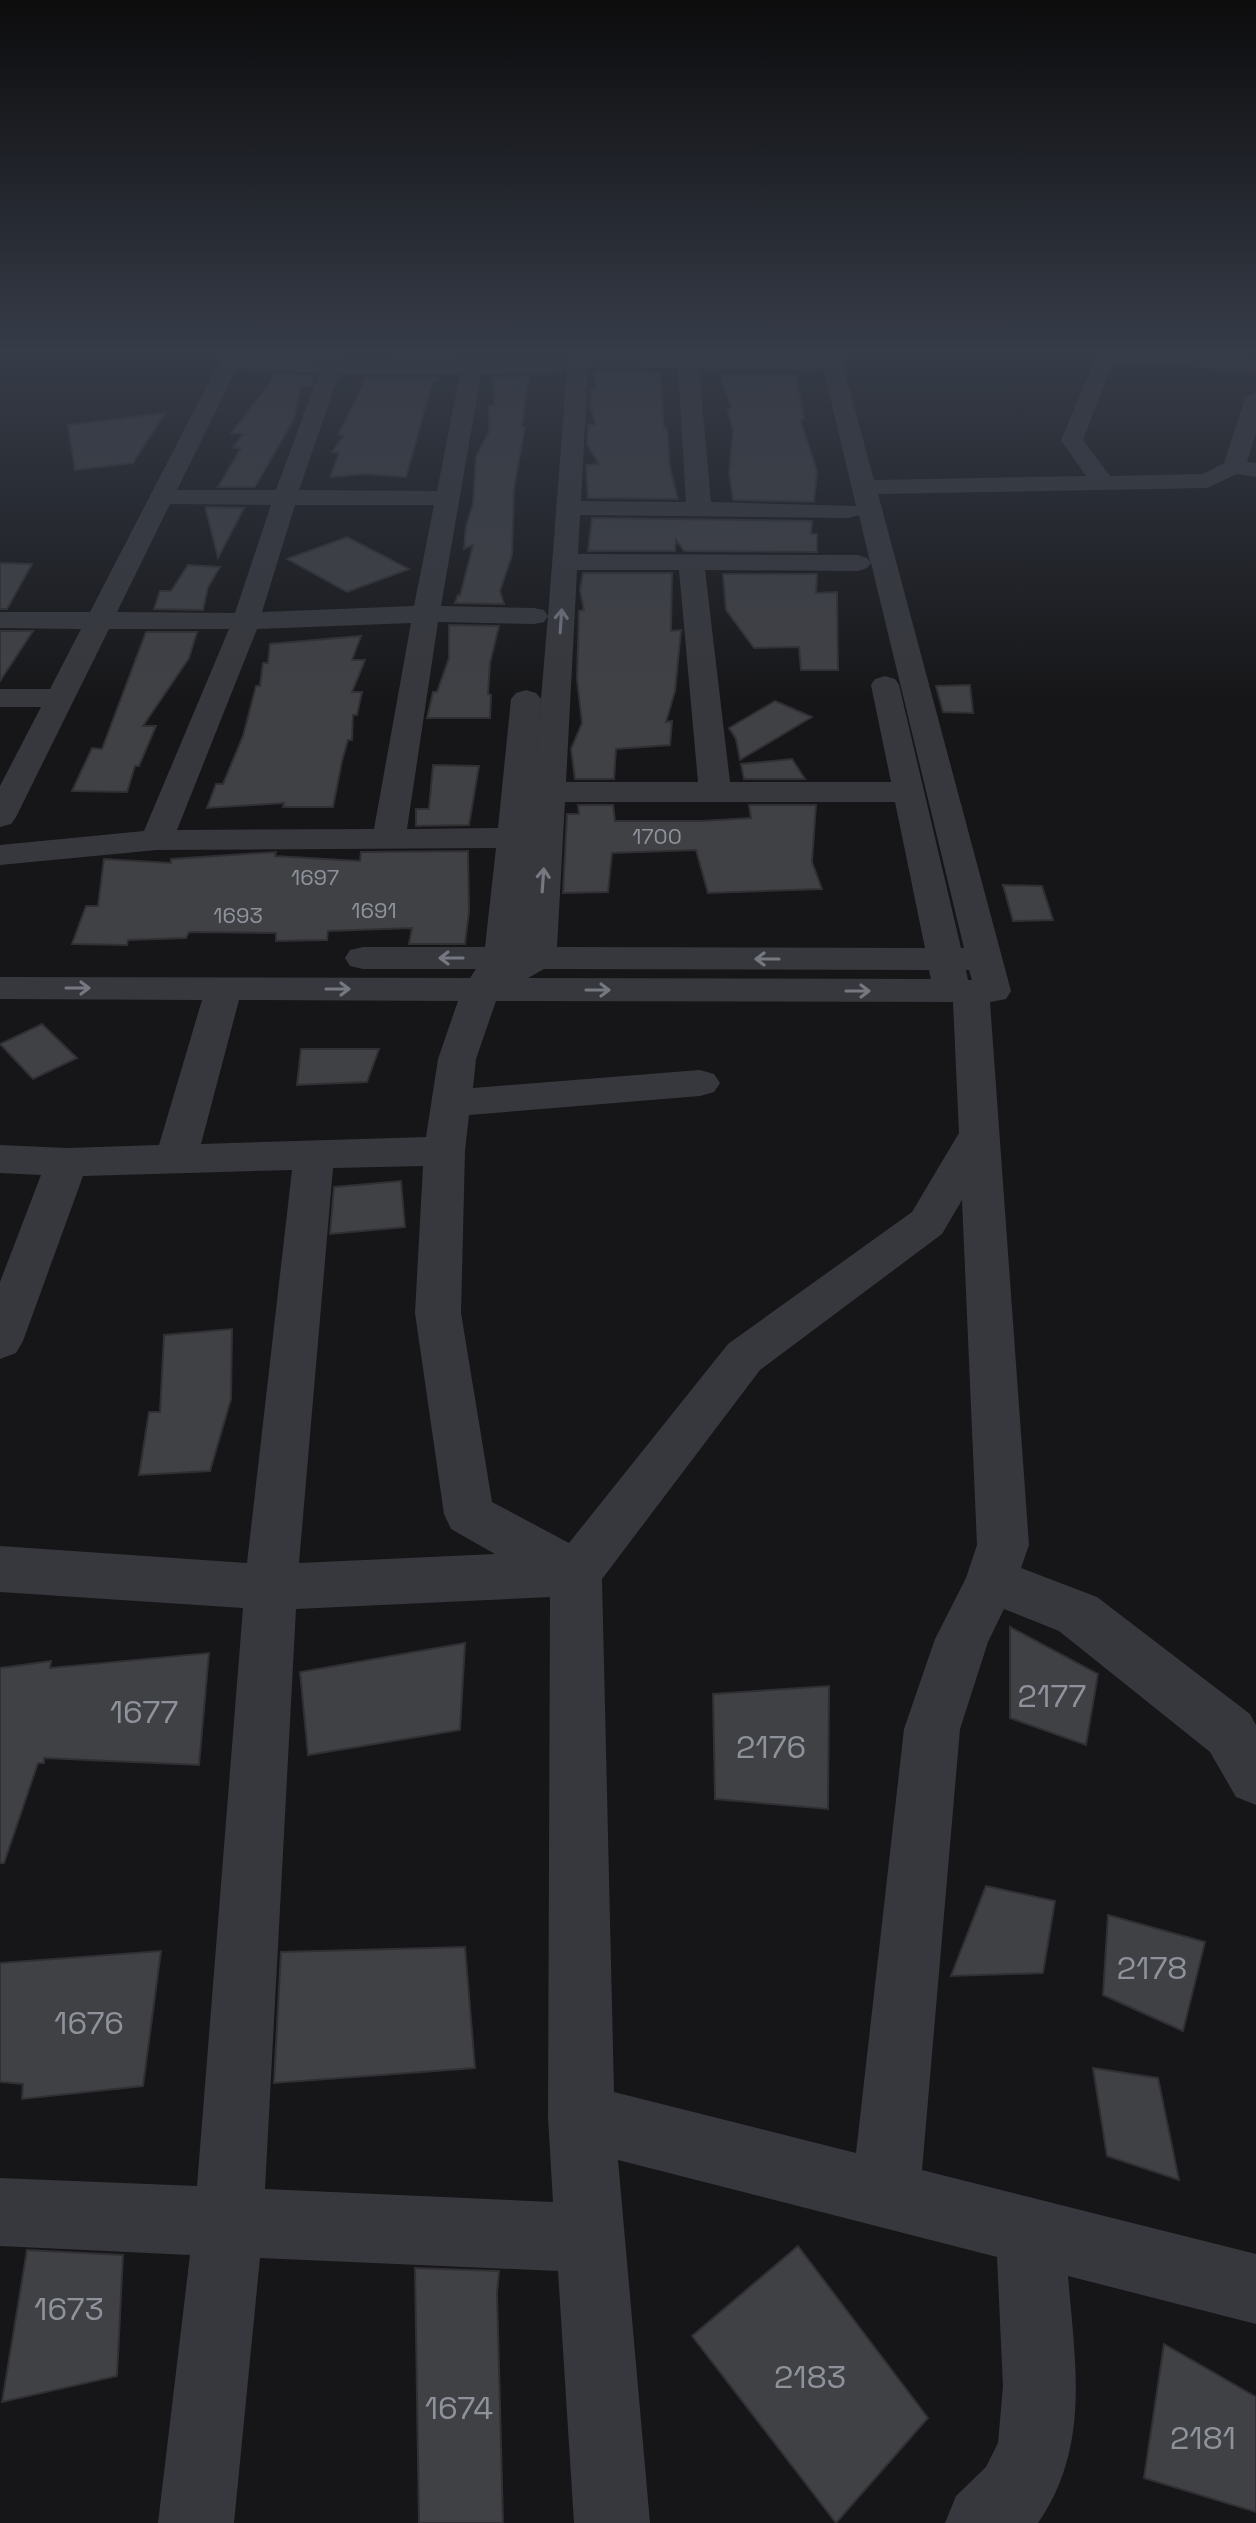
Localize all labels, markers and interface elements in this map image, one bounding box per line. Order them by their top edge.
one-way arrow [554,608,569,635]
house number: 1700 [632,822,682,850]
house number: 1697 [291,863,339,891]
one-way arrow [536,868,551,894]
house number: 1691 [351,896,397,924]
house number: 1693 [213,901,263,929]
one-way arrow [438,950,465,966]
one-way arrow [754,951,781,967]
one-way arrow [64,980,91,996]
one-way arrow [324,981,351,997]
one-way arrow [584,982,611,998]
one-way arrow [844,983,871,999]
house number: 2177 [1018,1676,1086,1716]
house number: 1677 [110,1692,178,1732]
house number: 2176 [736,1727,806,1767]
house number: 2178 [1117,1948,1187,1988]
house number: 1676 [54,2003,124,2043]
house number: 1673 [34,2289,104,2329]
house number: 2183 [774,2357,846,2397]
house number: 1674 [425,2388,493,2428]
house number: 2181 [1170,2418,1236,2458]

